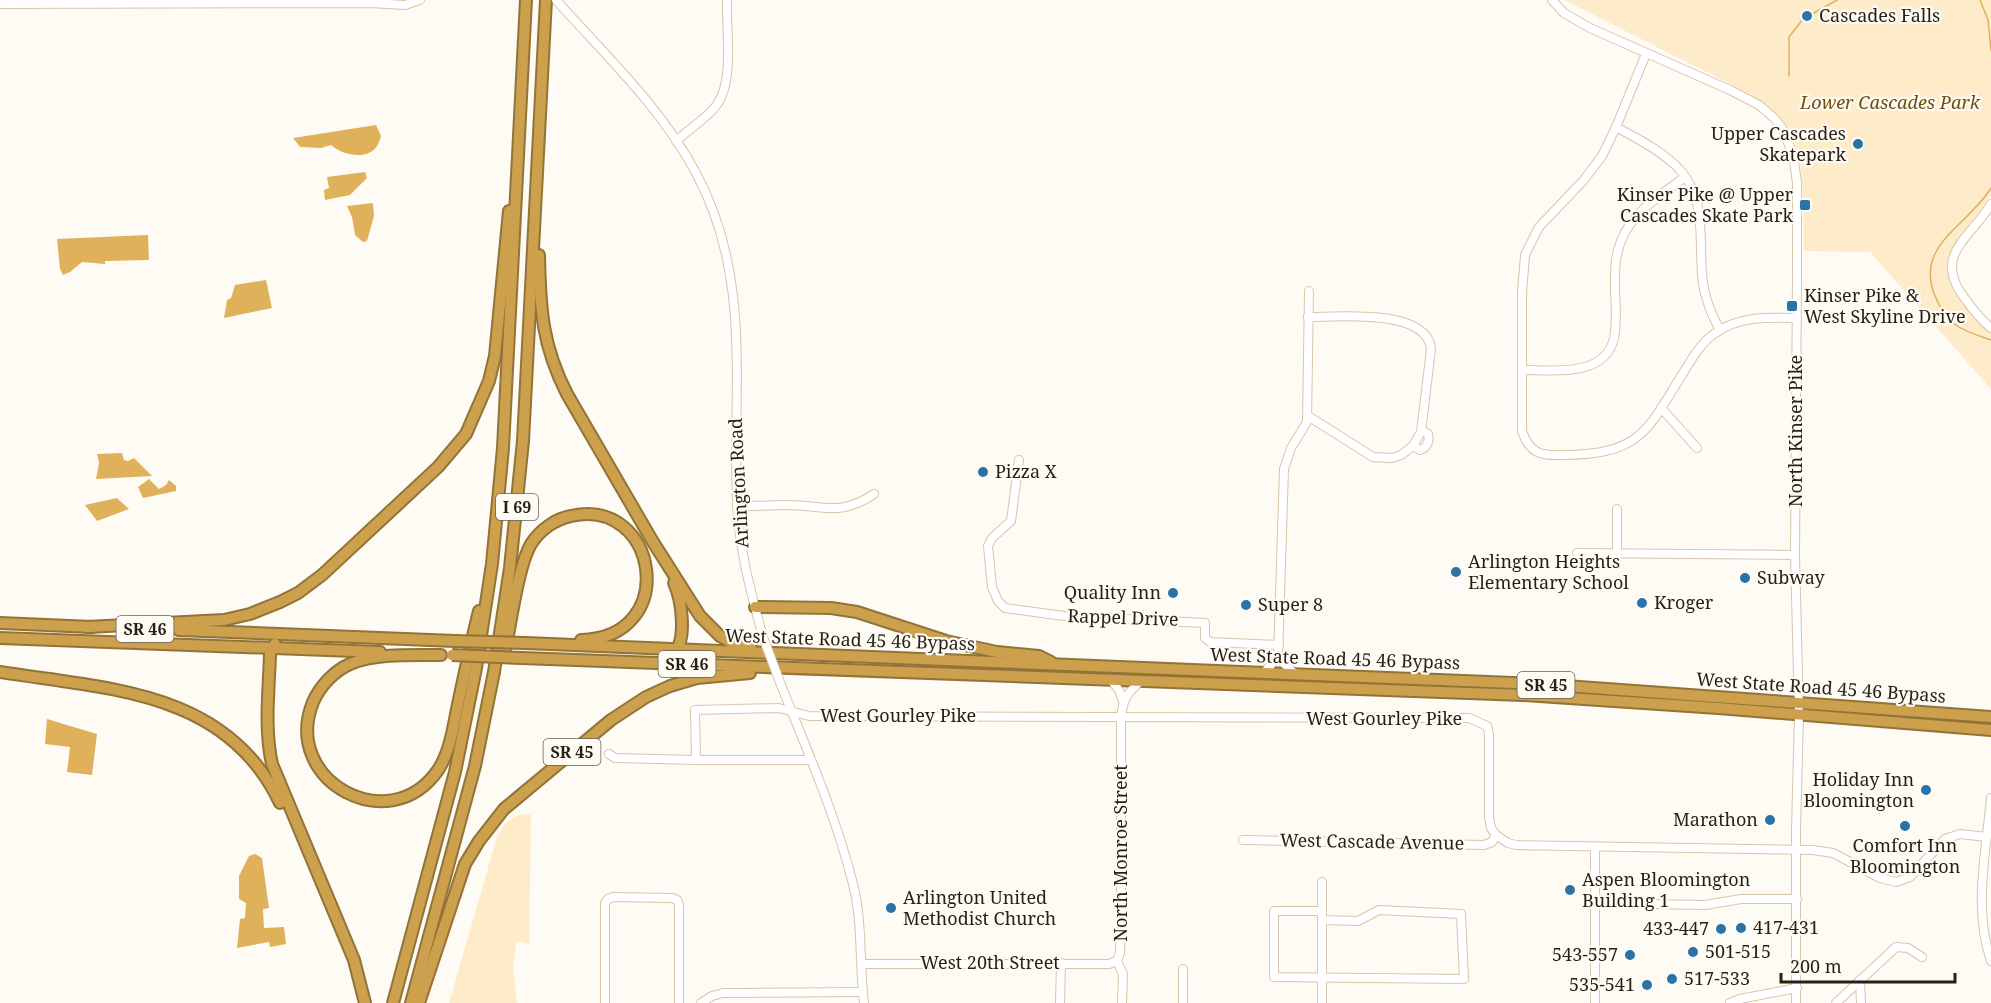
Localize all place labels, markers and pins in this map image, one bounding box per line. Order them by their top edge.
place label: Cascades Falls [1819,3,1940,27]
marker: Cascades Falls [1800,9,1814,23]
place label: Upper Cascades Skatepark [1711,121,1846,166]
marker: Upper Cascades Skatepark [1851,137,1865,151]
place label: Kinser Pike @ Upper Cascades Skate Park [1617,182,1794,227]
marker: Kinser Pike @ Upper Cascades Skate Park [1798,198,1812,212]
place label: Kinser Pike & West Skyline Drive [1804,283,1966,328]
marker: Kinser Pike & West Skyline Drive [1785,299,1799,313]
place label: Pizza X [995,459,1057,483]
marker: Pizza X [976,465,990,479]
place label: Arlington Heights Elementary School [1468,549,1629,594]
marker: Arlington Heights Elementary School [1449,565,1463,579]
place label: Subway [1757,565,1826,589]
marker: Subway [1738,571,1752,585]
place label: Quality Inn [1064,580,1161,604]
marker: Quality Inn [1166,586,1180,600]
place label: Kroger [1654,590,1714,614]
place label: Super 8 [1258,592,1323,616]
marker: Kroger [1635,596,1649,610]
marker: Super 8 [1239,598,1253,612]
place label: Holiday Inn Bloomington [1803,767,1914,812]
marker: Holiday Inn Bloomington [1919,783,1933,797]
place label: Marathon [1673,807,1758,831]
marker: Marathon [1763,813,1777,827]
marker: Comfort Inn Bloomington [1898,819,1912,833]
place label: Comfort Inn Bloomington [1850,833,1961,878]
place label: Aspen Bloomington Building 1 [1582,867,1751,912]
marker: Aspen Bloomington Building 1 [1563,883,1577,897]
place label: Arlington United Methodist Church [903,885,1056,930]
marker: Arlington United Methodist Church [884,901,898,915]
place label: 417-431 [1753,915,1819,939]
place label: 433-447 [1643,916,1709,940]
marker: 417-431 [1734,921,1748,935]
marker: 433-447 [1714,922,1728,936]
place label: 501-515 [1705,939,1771,963]
place label: 543-557 [1552,942,1618,966]
marker: 501-515 [1686,945,1700,959]
marker: 543-557 [1623,948,1637,962]
place label: 517-533 [1684,966,1750,990]
place label: 535-541 [1569,972,1635,996]
marker: 517-533 [1665,972,1679,986]
marker: 535-541 [1640,978,1654,992]

